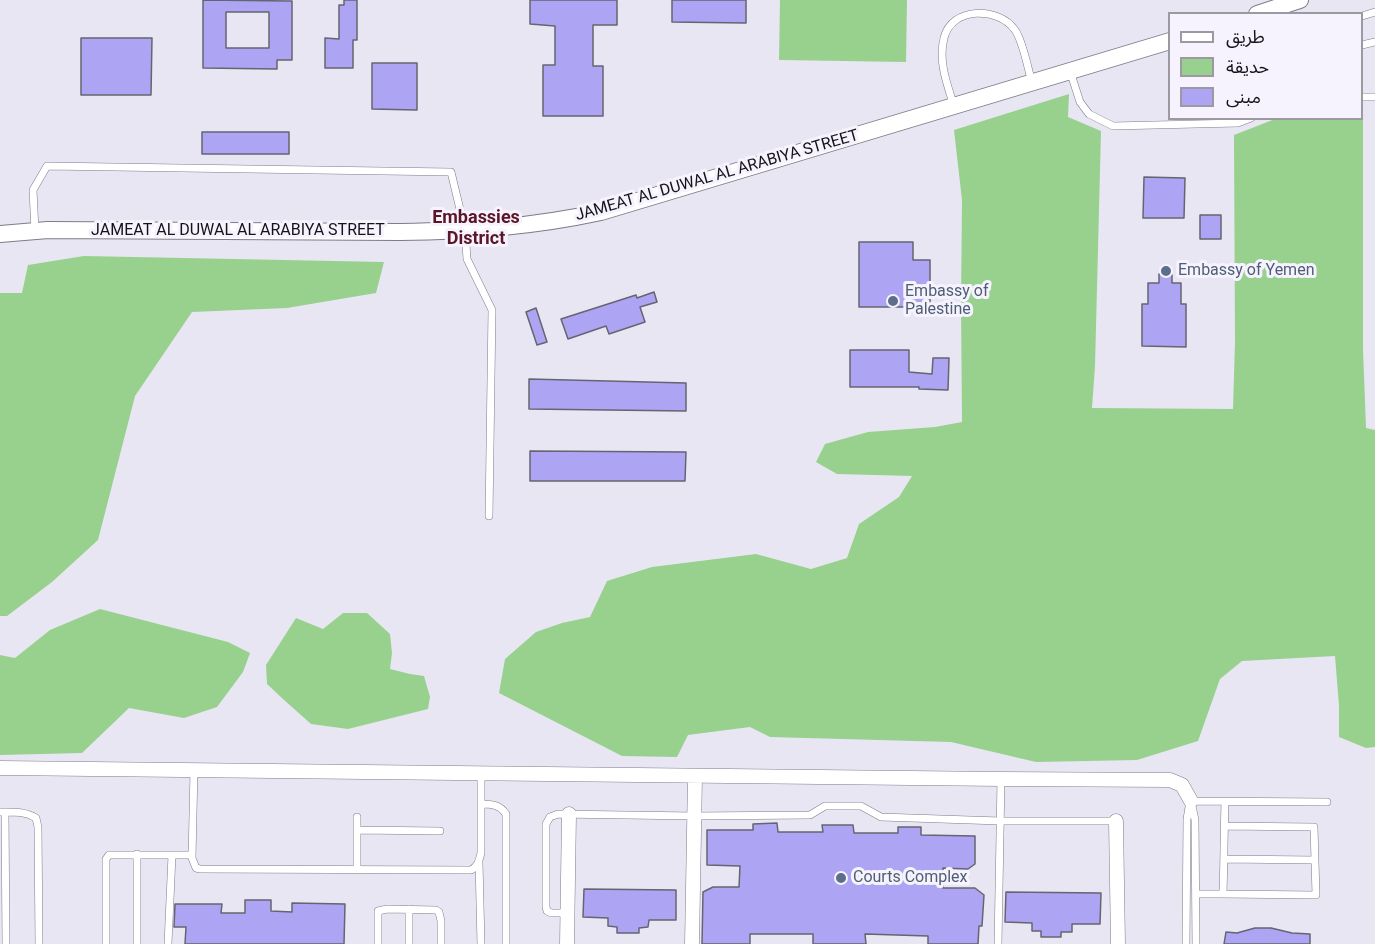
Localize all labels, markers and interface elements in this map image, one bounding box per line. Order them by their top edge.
legend [1168,12,1363,120]
text: طريق [1226,26,1265,47]
text: حديقة [1226,56,1269,77]
text: مبنى [1226,86,1261,107]
street label: JAMEAT AL DUWAL AL ARABIYA STREET [573,126,861,226]
district label: Embassies District [432,207,520,250]
street label: JAMEAT AL DUWAL AL ARABIYA STREET [91,221,385,241]
place label: Embassy of Yemen [1178,261,1314,281]
marker: Embassy of Yemen [1159,264,1173,278]
place label: Embassy of Palestine [905,282,989,320]
marker: Embassy of Palestine [886,294,900,308]
place label: Courts Complex [853,868,968,888]
marker: Courts Complex [834,871,848,885]

